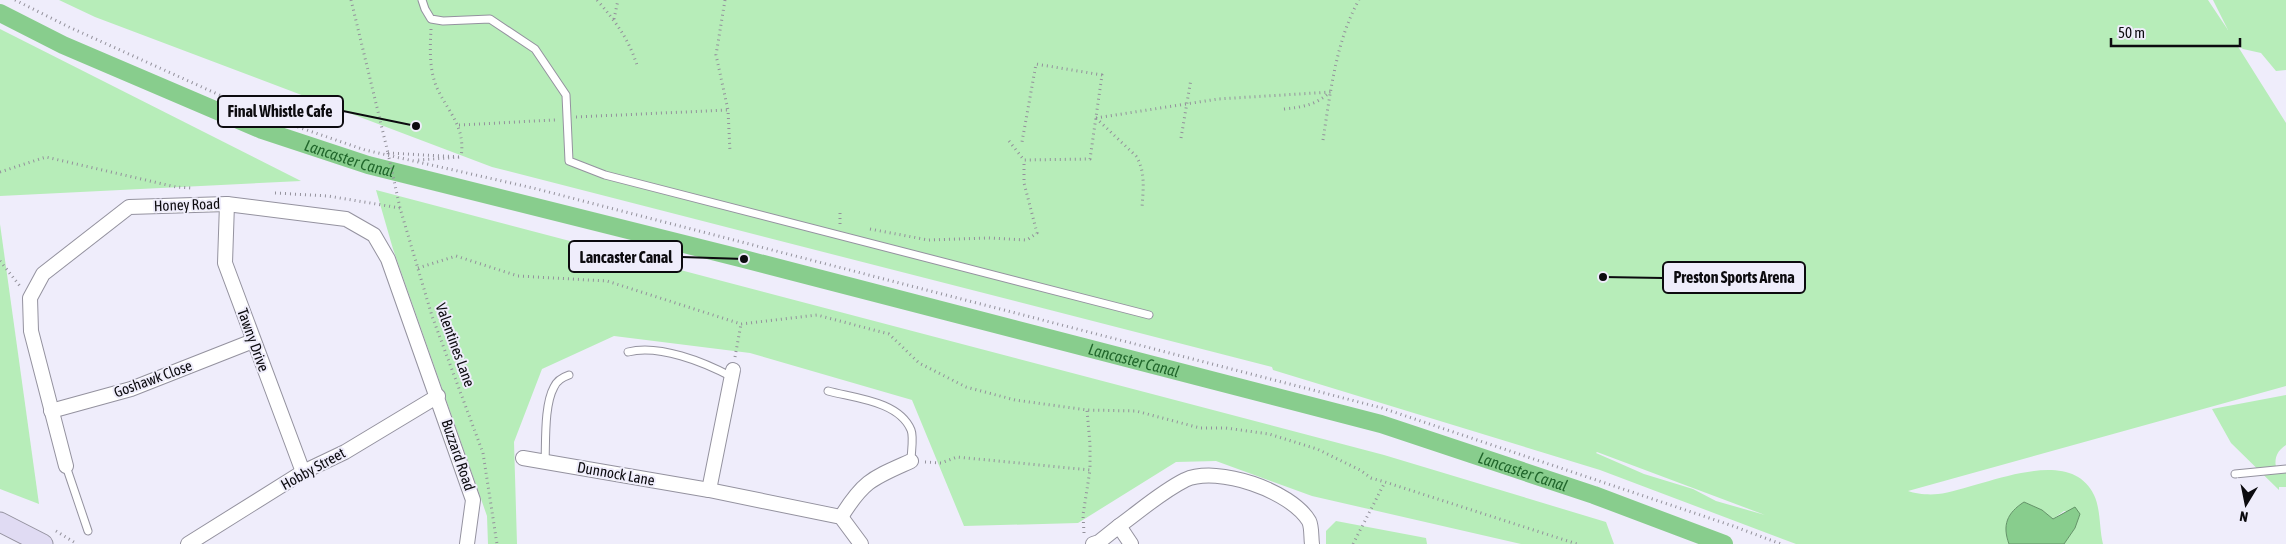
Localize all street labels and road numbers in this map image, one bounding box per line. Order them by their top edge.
street label: Honey Road [153,195,221,214]
street label: Valentines Lane [432,301,479,389]
street label: Tawny Drive [234,306,273,374]
street label: Goshawk Close [111,356,194,401]
street label: Buzzard Road [438,417,479,493]
street label: Hobby Street [278,444,348,493]
street label: Dunnock Lane [576,458,656,489]

